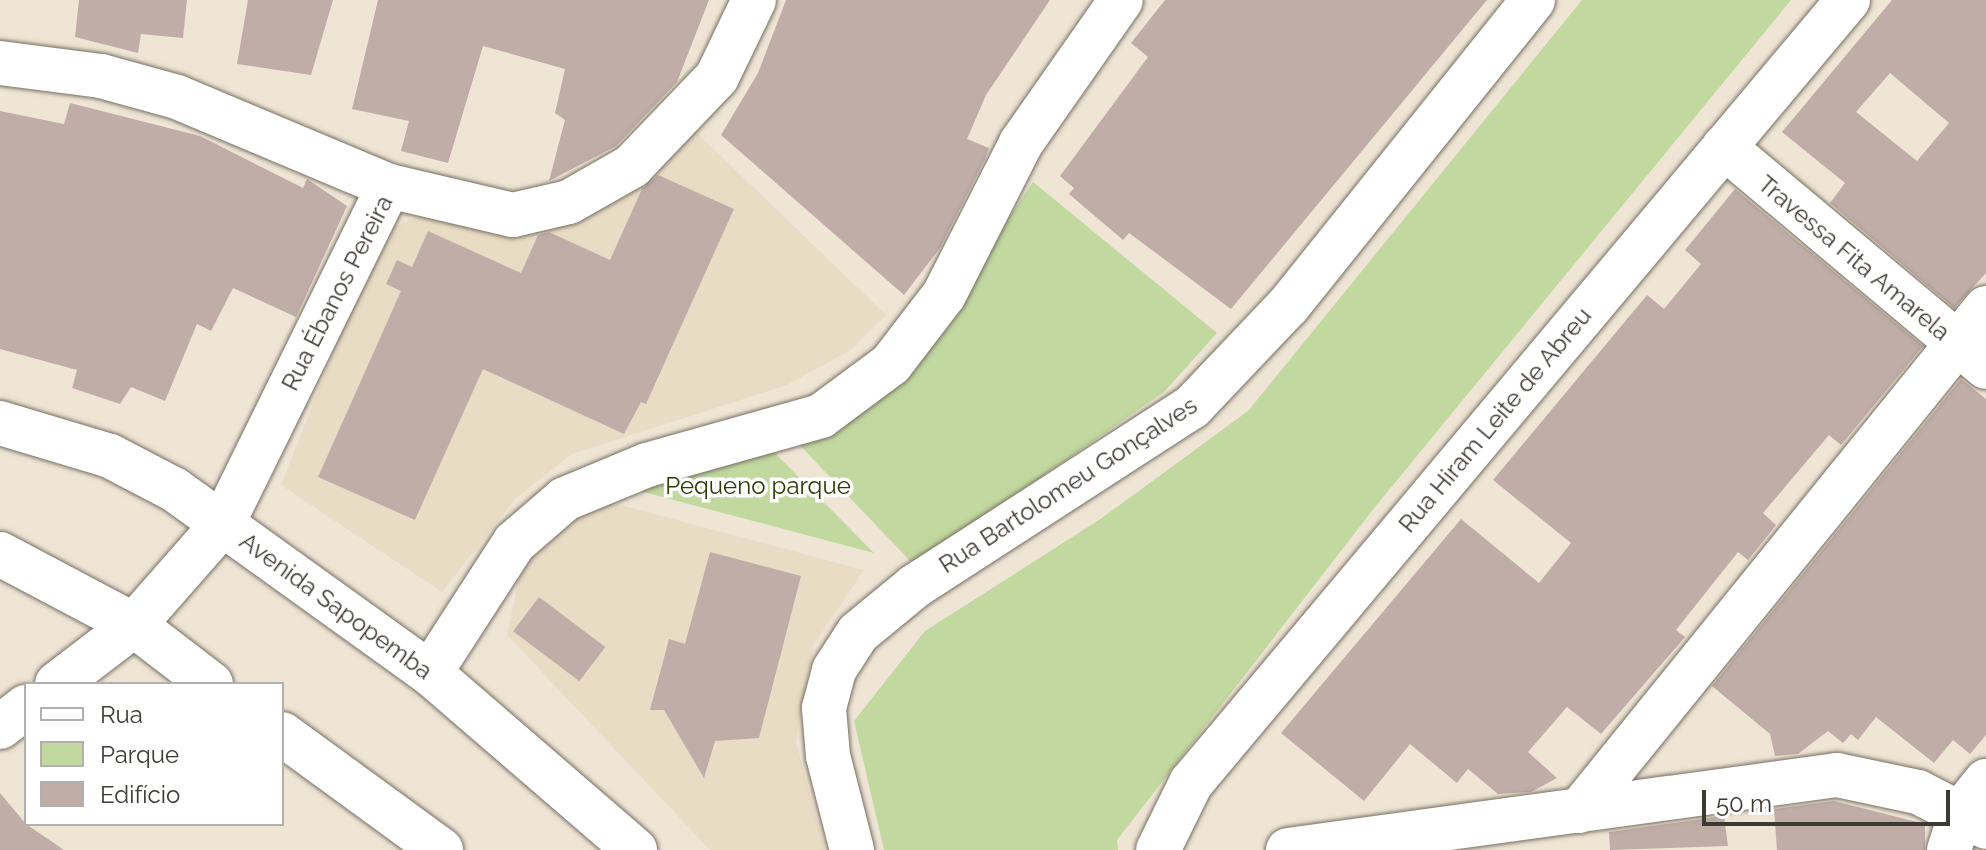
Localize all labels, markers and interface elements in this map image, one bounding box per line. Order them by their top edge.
street label: Travessa Fita Amarela [1752,169,1956,347]
street label: Rua Ébanos Pereira [275,191,399,395]
street label: Rua Hiram Leite de Abreu [1392,302,1598,538]
street label: Rua Bartolomeu Gonçalves [934,391,1202,579]
park label: Pequeno parque [665,472,851,500]
street label: Avenida Sapopemba [234,527,438,685]
legend [24,682,284,826]
text: Rua [100,700,143,729]
text: Parque [100,740,179,769]
scale bar [1706,774,1954,824]
text: Edifício [100,780,180,809]
text: 50 m [1716,789,1772,818]

